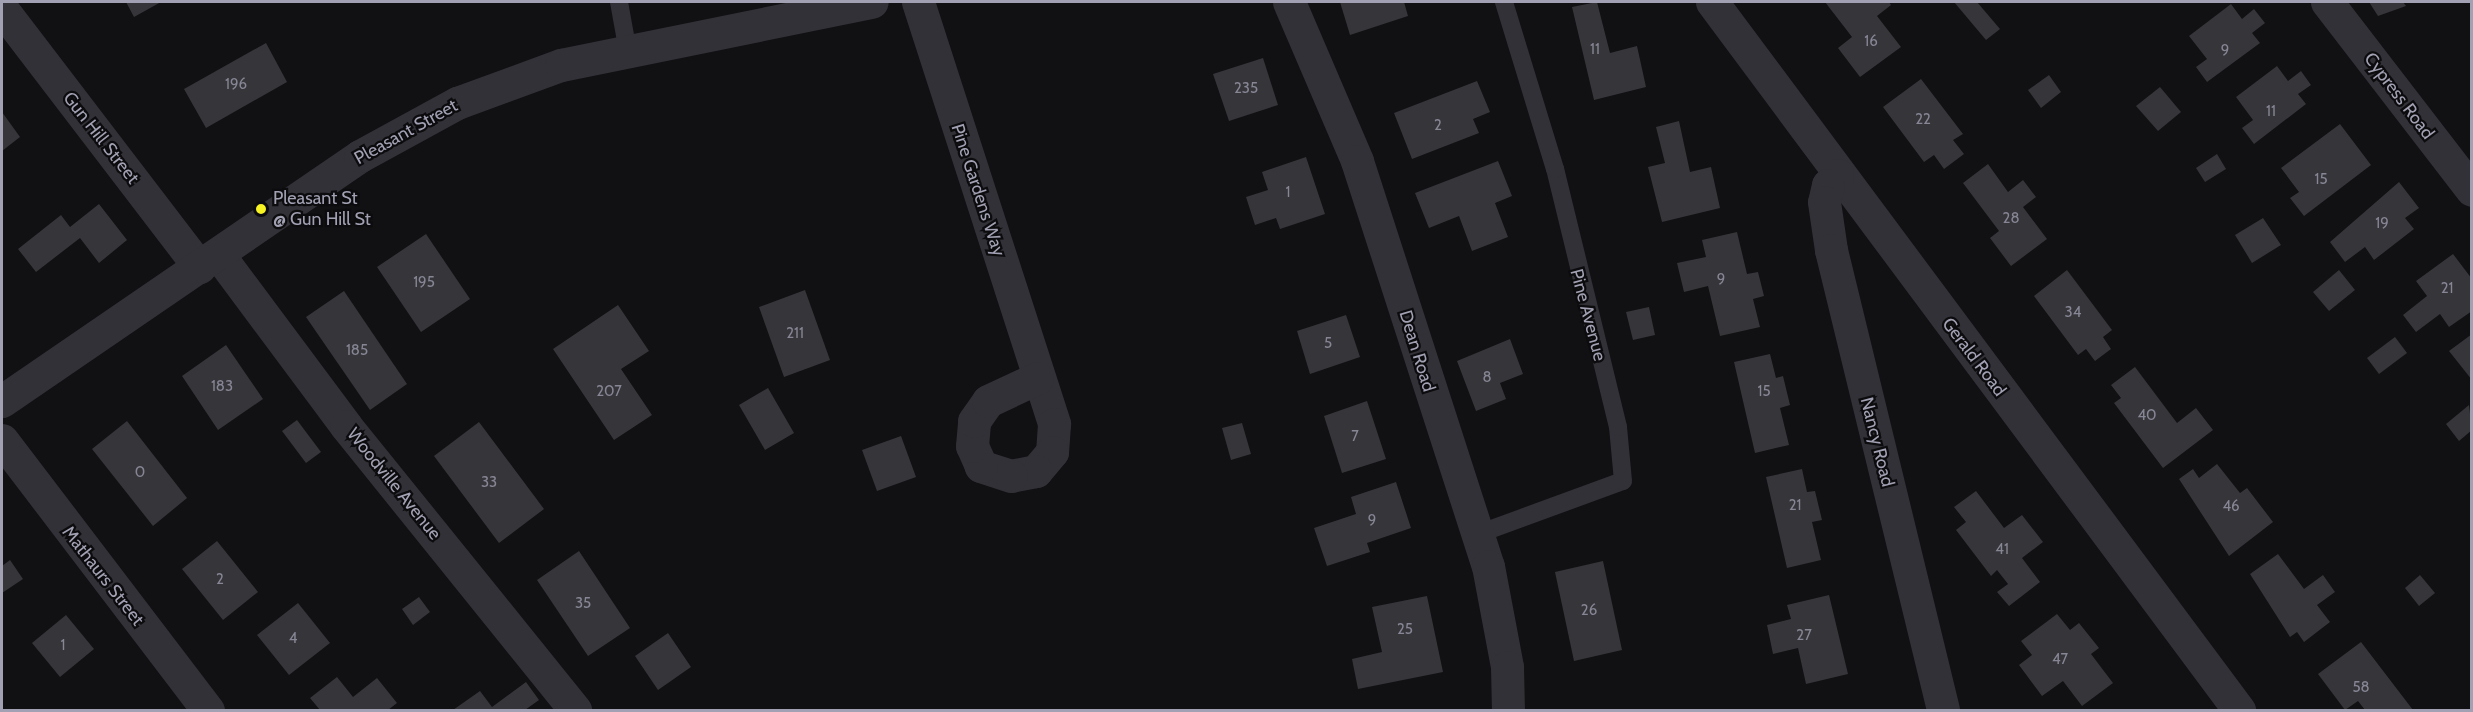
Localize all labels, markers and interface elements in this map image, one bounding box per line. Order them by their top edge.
house number: 16 [1864,33,1878,51]
house number: 11 [1590,41,1600,59]
house number: 9 [2221,42,2229,60]
street label: Cypress Road [2359,48,2439,144]
house number: 196 [225,76,247,94]
house number: 235 [1234,80,1258,98]
street label: Gun Hill Street [58,88,144,188]
street label: Pleasant Street [351,95,461,169]
house number: 11 [2266,103,2276,121]
house number: 22 [1915,111,1931,129]
house number: 2 [1434,117,1442,135]
street label: Pine Gardens Way [946,121,1010,259]
house number: 15 [2314,171,2328,189]
house number: 1 [1286,184,1290,202]
place label: Pleasant St @ Gun Hill St [273,188,371,230]
marker: Pleasant St @ Gun Hill St [254,202,268,216]
house number: 28 [2003,210,2019,228]
house number: 19 [2375,215,2389,233]
street label: Pine Avenue [1565,267,1611,363]
house number: 9 [1717,271,1725,289]
house number: 195 [413,274,435,292]
house number: 21 [2441,280,2453,298]
house number: 34 [2065,304,2081,322]
street label: Dean Road [1394,308,1440,394]
street label: Gerald Road [1937,313,2011,401]
house number: 211 [786,325,804,343]
house number: 5 [1324,335,1332,353]
house number: 185 [346,342,368,360]
house number: 8 [1482,369,1492,387]
house number: 183 [211,378,233,396]
house number: 207 [596,383,622,401]
house number: 15 [1757,383,1771,401]
street label: Nancy Road [1855,395,1899,489]
house number: 40 [2137,407,2157,425]
street label: Woodville Avenue [342,424,446,544]
house number: 7 [1351,428,1359,446]
house number: 0 [135,464,145,482]
house number: 33 [481,474,497,492]
house number: 21 [1789,497,1801,515]
house number: 46 [2222,498,2240,516]
house number: 9 [1368,512,1376,530]
street label: Mathaurs Street [57,522,149,630]
house number: 41 [1995,541,2009,559]
house number: 2 [216,571,224,589]
house number: 35 [575,595,591,613]
house number: 26 [1581,602,1597,620]
house number: 25 [1397,621,1413,639]
house number: 27 [1796,627,1812,645]
house number: 4 [289,630,297,648]
house number: 1 [61,637,65,655]
house number: 47 [2052,651,2068,669]
house number: 58 [2352,679,2370,697]

